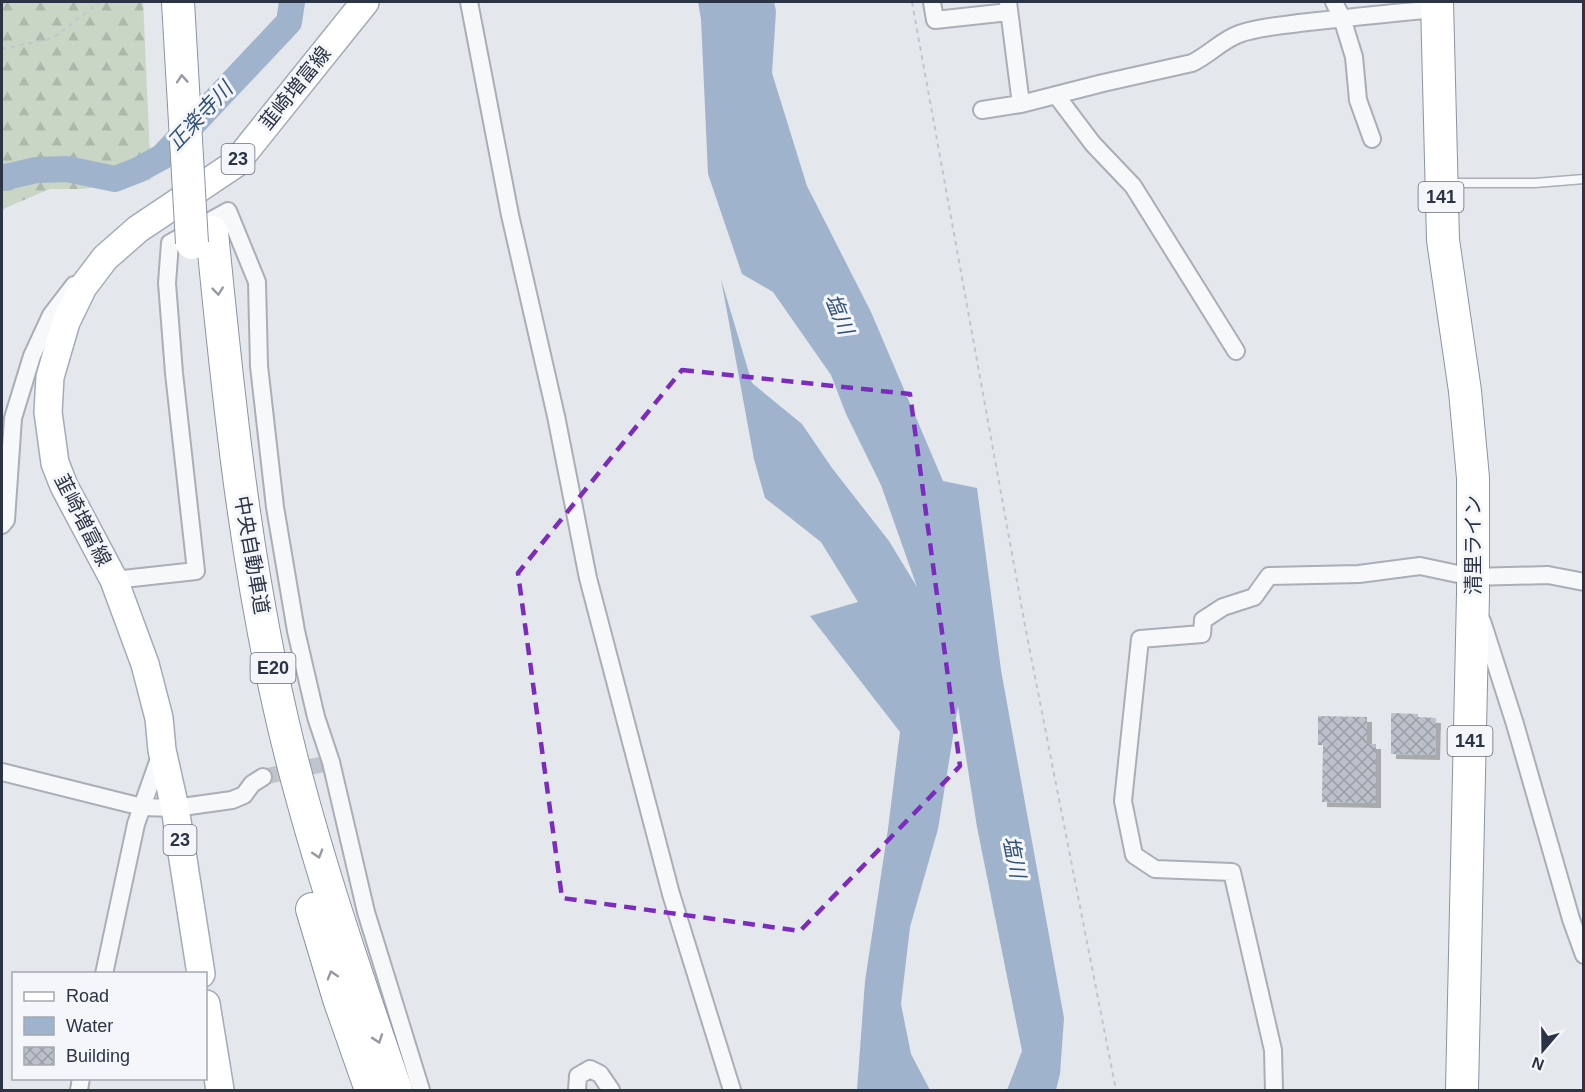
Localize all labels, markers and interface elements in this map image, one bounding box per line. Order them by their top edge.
street label: 韮崎増富線 [255,42,335,134]
one-way arrow [176,75,189,84]
water label: 正楽寺川 [163,76,238,154]
road number: 23 [222,144,254,174]
road number: 141 [1418,182,1464,212]
one-way arrow [211,286,224,295]
water label: 塩川 [821,290,859,339]
street label: 韮崎増富線 [50,470,116,570]
street label: 中央自動車道 [231,494,273,616]
street label: 清里ライン [1462,495,1484,595]
road number: E20 [250,653,296,683]
road number: 141 [1448,726,1492,756]
road number: 23 [164,825,196,855]
water label: 塩川 [999,834,1030,882]
one-way arrow [311,848,323,859]
one-way arrow [327,970,339,981]
legend [12,972,207,1080]
text: Road [66,986,109,1006]
text: Water [66,1016,113,1036]
north arrow [1513,1020,1573,1080]
one-way arrow [371,1033,384,1044]
text: Building [66,1046,130,1066]
text: N [1530,1054,1546,1074]

